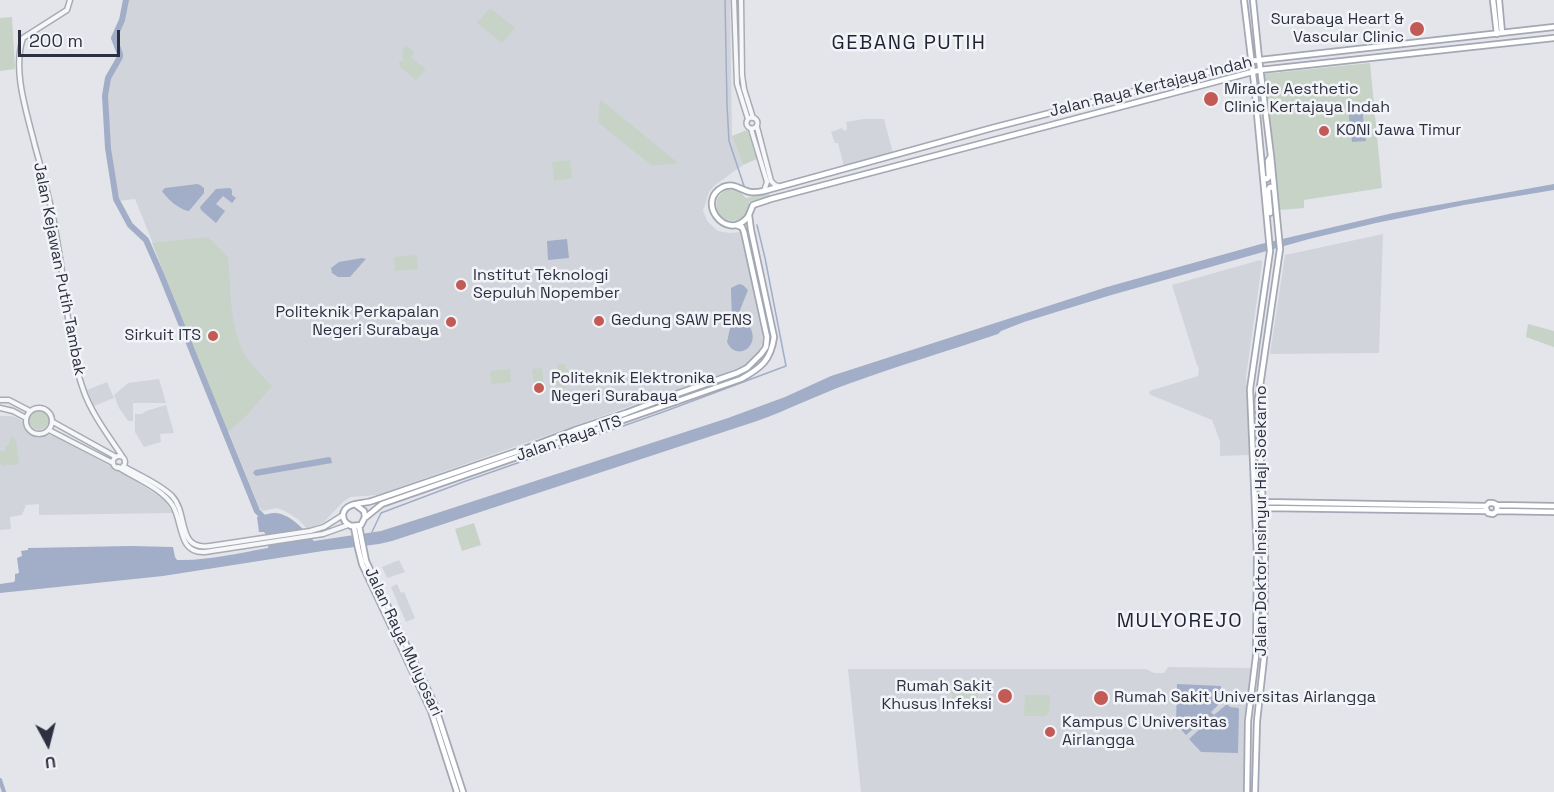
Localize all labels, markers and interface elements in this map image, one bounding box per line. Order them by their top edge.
place label: Surabaya Heart & Vascular Clinic [1271,10,1404,48]
scale bar [21,18,123,56]
marker: Surabaya Heart & Vascular Clinic [1408,20,1426,38]
text: 200 m [29,29,83,52]
district label: GEBANG PUTIH [832,32,986,56]
street label: Jalan Raya Kertajaya Indah [1048,53,1254,121]
place label: Miracle Aesthetic Clinic Kertajaya Indah [1224,80,1390,118]
marker: Miracle Aesthetic Clinic Kertajaya Indah [1202,90,1220,108]
place label: KONI Jawa Timur [1336,121,1461,141]
marker: KONI Jawa Timur [1317,124,1331,138]
street label: Jalan Kejawan Putih Tambak [29,161,89,377]
place label: Institut Teknologi Sepuluh Nopember [473,266,620,304]
marker: Institut Teknologi Sepuluh Nopember [454,278,468,292]
place label: Politeknik Perkapalan Negeri Surabaya [275,303,439,341]
place label: Gedung SAW PENS [611,311,752,331]
marker: Gedung SAW PENS [592,314,606,328]
marker: Politeknik Perkapalan Negeri Surabaya [444,315,458,329]
place label: Sirkuit ITS [125,326,201,346]
marker: Sirkuit ITS [206,329,220,343]
place label: Politeknik Elektronika Negeri Surabaya [551,369,715,407]
marker: Politeknik Elektronika Negeri Surabaya [532,381,546,395]
street label: Jalan Doktor Insinyur Haji Soekarno [1252,385,1272,657]
street label: Jalan Raya ITS [514,412,624,466]
street label: Jalan Raya Mulyosari [360,564,446,720]
district label: MULYOREJO [1117,610,1243,634]
place label: Rumah Sakit Khusus Infeksi [882,677,992,715]
marker: Rumah Sakit Khusus Infeksi [996,687,1014,705]
place label: Rumah Sakit Universitas Airlangga [1114,688,1376,708]
marker: Rumah Sakit Universitas Airlangga [1092,689,1110,707]
place label: Kampus C Universitas Airlangga [1062,713,1227,751]
north arrow [18,714,78,774]
marker: Kampus C Universitas Airlangga [1043,725,1057,739]
text: U [44,751,57,773]

